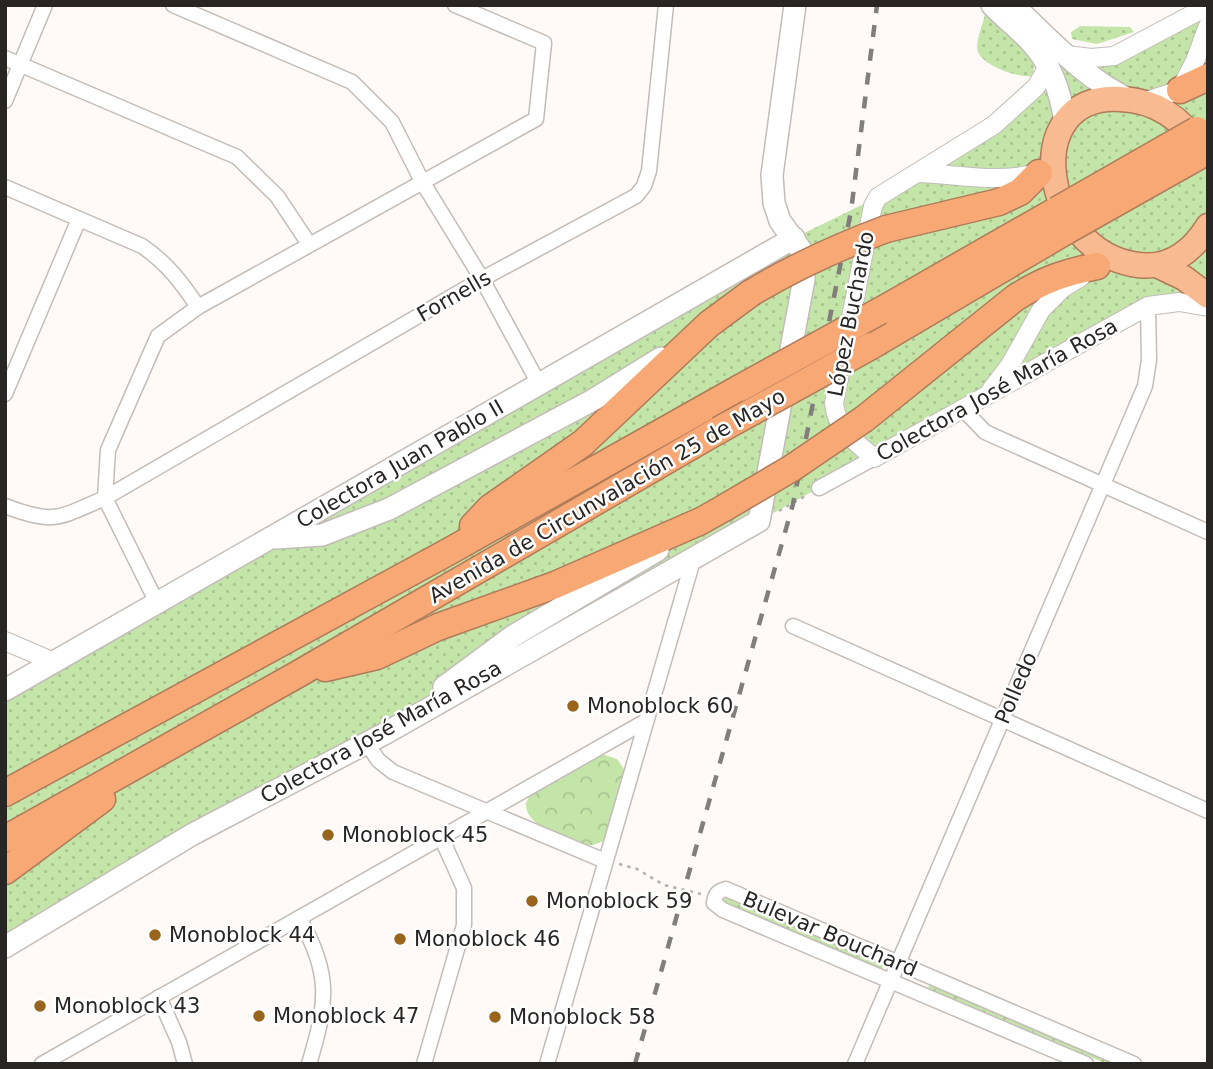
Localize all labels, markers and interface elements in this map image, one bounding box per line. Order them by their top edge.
street label: López Buchardo [823,229,879,399]
street label: Fornells [413,265,495,327]
street label: Colectora José María Rosa [872,314,1122,466]
street label: Avenida de Circunvalación 25 de Mayo [425,384,789,608]
street label: Colectora Juan Pablo II [292,395,508,533]
street label: Polledo [990,649,1042,727]
street label: Colectora José María Rosa [256,656,506,808]
place label: Monoblock 60 [587,694,733,718]
marker: Monoblock 60 [565,698,581,714]
place label: Monoblock 45 [342,823,488,847]
marker: Monoblock 45 [320,827,336,843]
street label: Bulevar Bouchard [739,886,921,982]
place label: Monoblock 59 [546,889,692,913]
marker: Monoblock 59 [524,893,540,909]
place label: Monoblock 44 [169,923,315,947]
marker: Monoblock 44 [147,927,163,943]
place label: Monoblock 46 [414,927,560,951]
marker: Monoblock 46 [392,931,408,947]
place label: Monoblock 43 [54,994,200,1018]
marker: Monoblock 43 [32,998,48,1014]
place label: Monoblock 47 [273,1004,419,1028]
place label: Monoblock 58 [509,1005,655,1029]
marker: Monoblock 47 [251,1008,267,1024]
marker: Monoblock 58 [487,1009,503,1025]

